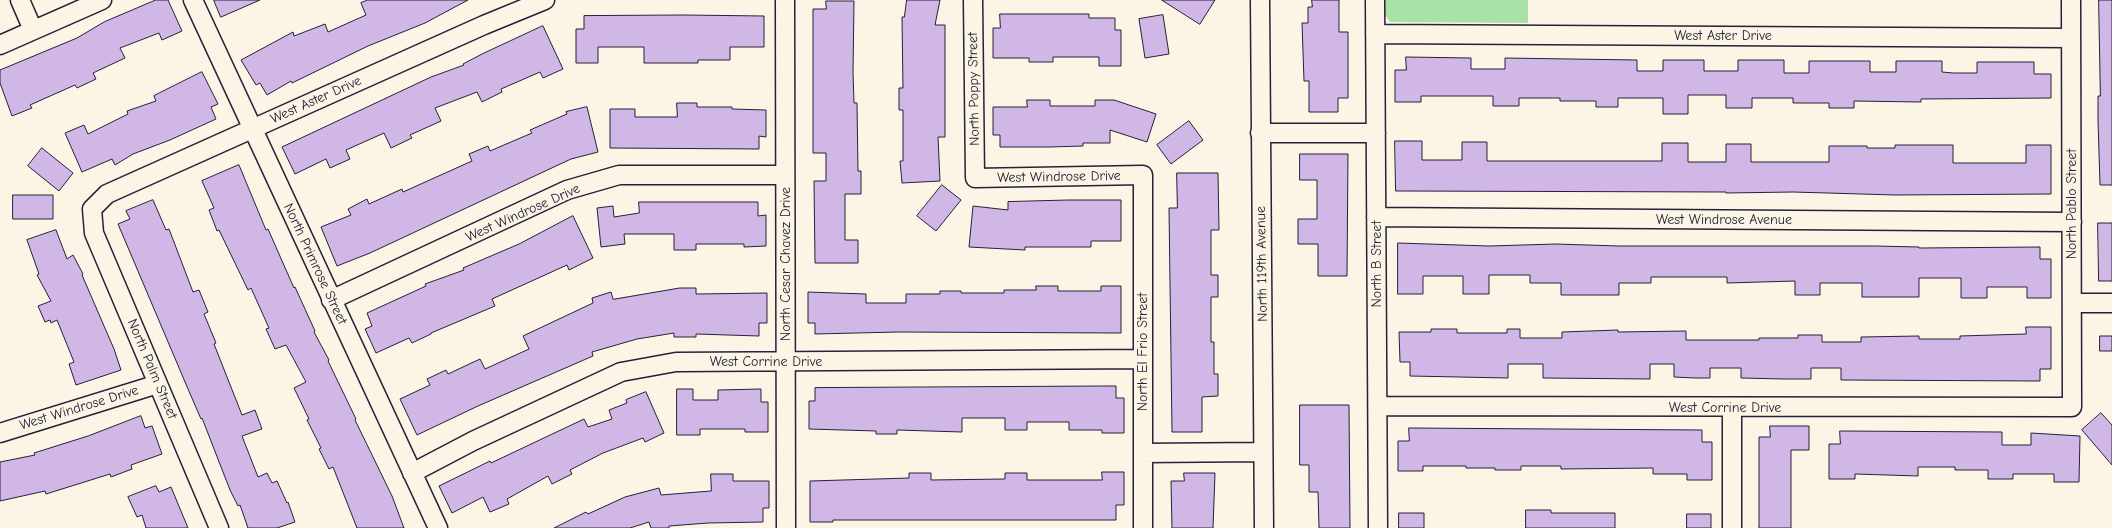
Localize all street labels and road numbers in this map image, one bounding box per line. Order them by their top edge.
street label: West Aster Drive [1674,28,1772,44]
street label: North Poppy Street [965,32,983,146]
street label: West Aster Drive [268,72,364,128]
street label: North Pablo Street [2064,149,2080,259]
street label: West Windrose Drive [997,168,1121,186]
street label: West Windrose Drive [463,180,583,246]
street label: North Cesar Chavez Drive [778,187,794,341]
street label: North Primrose Street [280,201,350,327]
street label: North 119th Avenue [1253,206,1271,322]
street label: West Windrose Avenue [1656,212,1792,228]
street label: North B Street [1369,221,1385,307]
street label: North El Frio Street [1135,293,1151,411]
street label: North Palm Street [123,316,181,422]
street label: West Corrine Drive [710,354,822,370]
street label: West Windrose Drive [18,382,140,434]
street label: West Corrine Drive [1669,400,1781,416]

